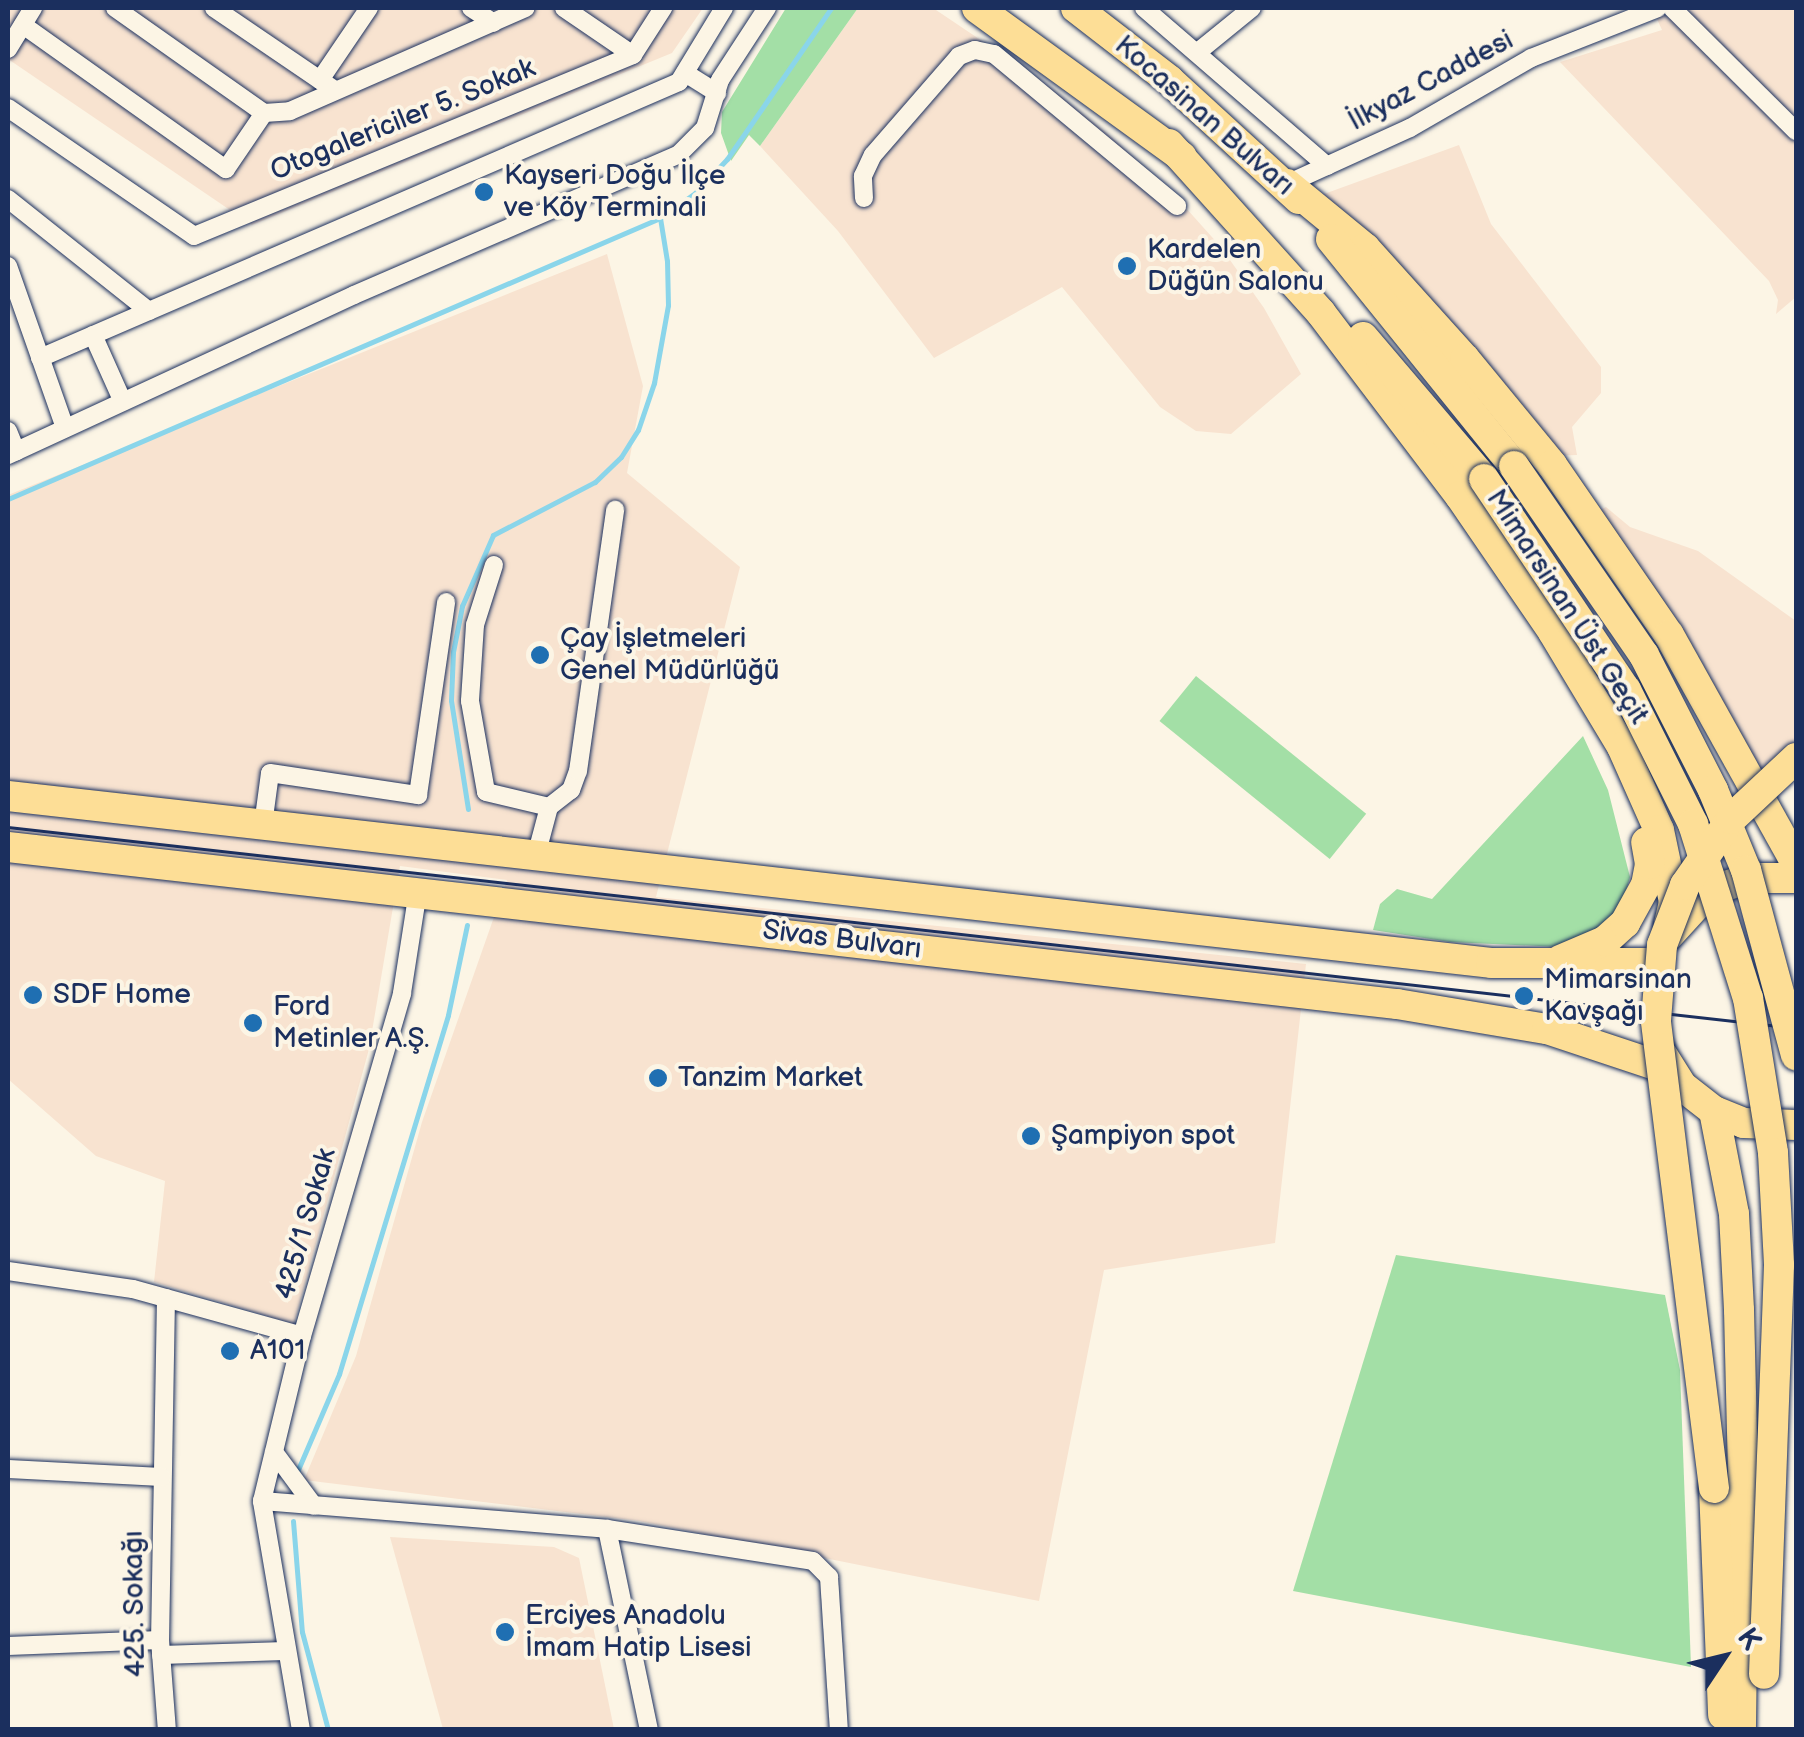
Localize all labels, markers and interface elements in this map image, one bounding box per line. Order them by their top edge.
street label: İlkyaz Caddesi [1343,23,1519,139]
street label: Kocasinan Bulvarı [1107,29,1301,203]
street label: Otogalericiler 5. Sokak [266,51,540,189]
place label: Kayseri Doğu İlçe ve Köy Terminali [504,159,726,225]
marker: Kayseri Doğu İlçe ve Köy Terminali [473,181,495,203]
place label: Kardelen Düğün Salonu [1147,233,1324,299]
marker: Kardelen Düğün Salonu [1116,255,1138,277]
street label: Mimarsinan Üst Geçit [1479,484,1655,730]
place label: Çay İşletmeleri Genel Müdürlüğü [560,622,780,688]
marker: Çay İşletmeleri Genel Müdürlüğü [529,644,551,666]
street label: Sivas Bulvarı [761,914,923,966]
place label: Mimarsinan Kavşağı [1544,963,1692,1029]
place label: SDF Home [53,978,191,1012]
marker: SDF Home [22,984,44,1006]
marker: Mimarsinan Kavşağı [1513,985,1535,1007]
place label: Ford Metinler A.Ş. [273,990,430,1056]
marker: Ford Metinler A.Ş. [242,1012,264,1034]
place label: Tanzim Market [678,1061,863,1095]
marker: Tanzim Market [647,1067,669,1089]
place label: Şampiyon spot [1051,1119,1235,1153]
marker: Şampiyon spot [1020,1125,1042,1147]
street label: 425/1 Sokak [268,1144,344,1304]
place label: A101 [250,1334,305,1368]
marker: A101 [219,1340,241,1362]
street label: 425. Sokağı [117,1530,153,1678]
place label: Erciyes Anadolu İmam Hatip Lisesi [525,1599,752,1665]
north arrow [1674,1607,1774,1707]
marker: Erciyes Anadolu İmam Hatip Lisesi [494,1621,516,1643]
text: K [1730,1622,1768,1657]

